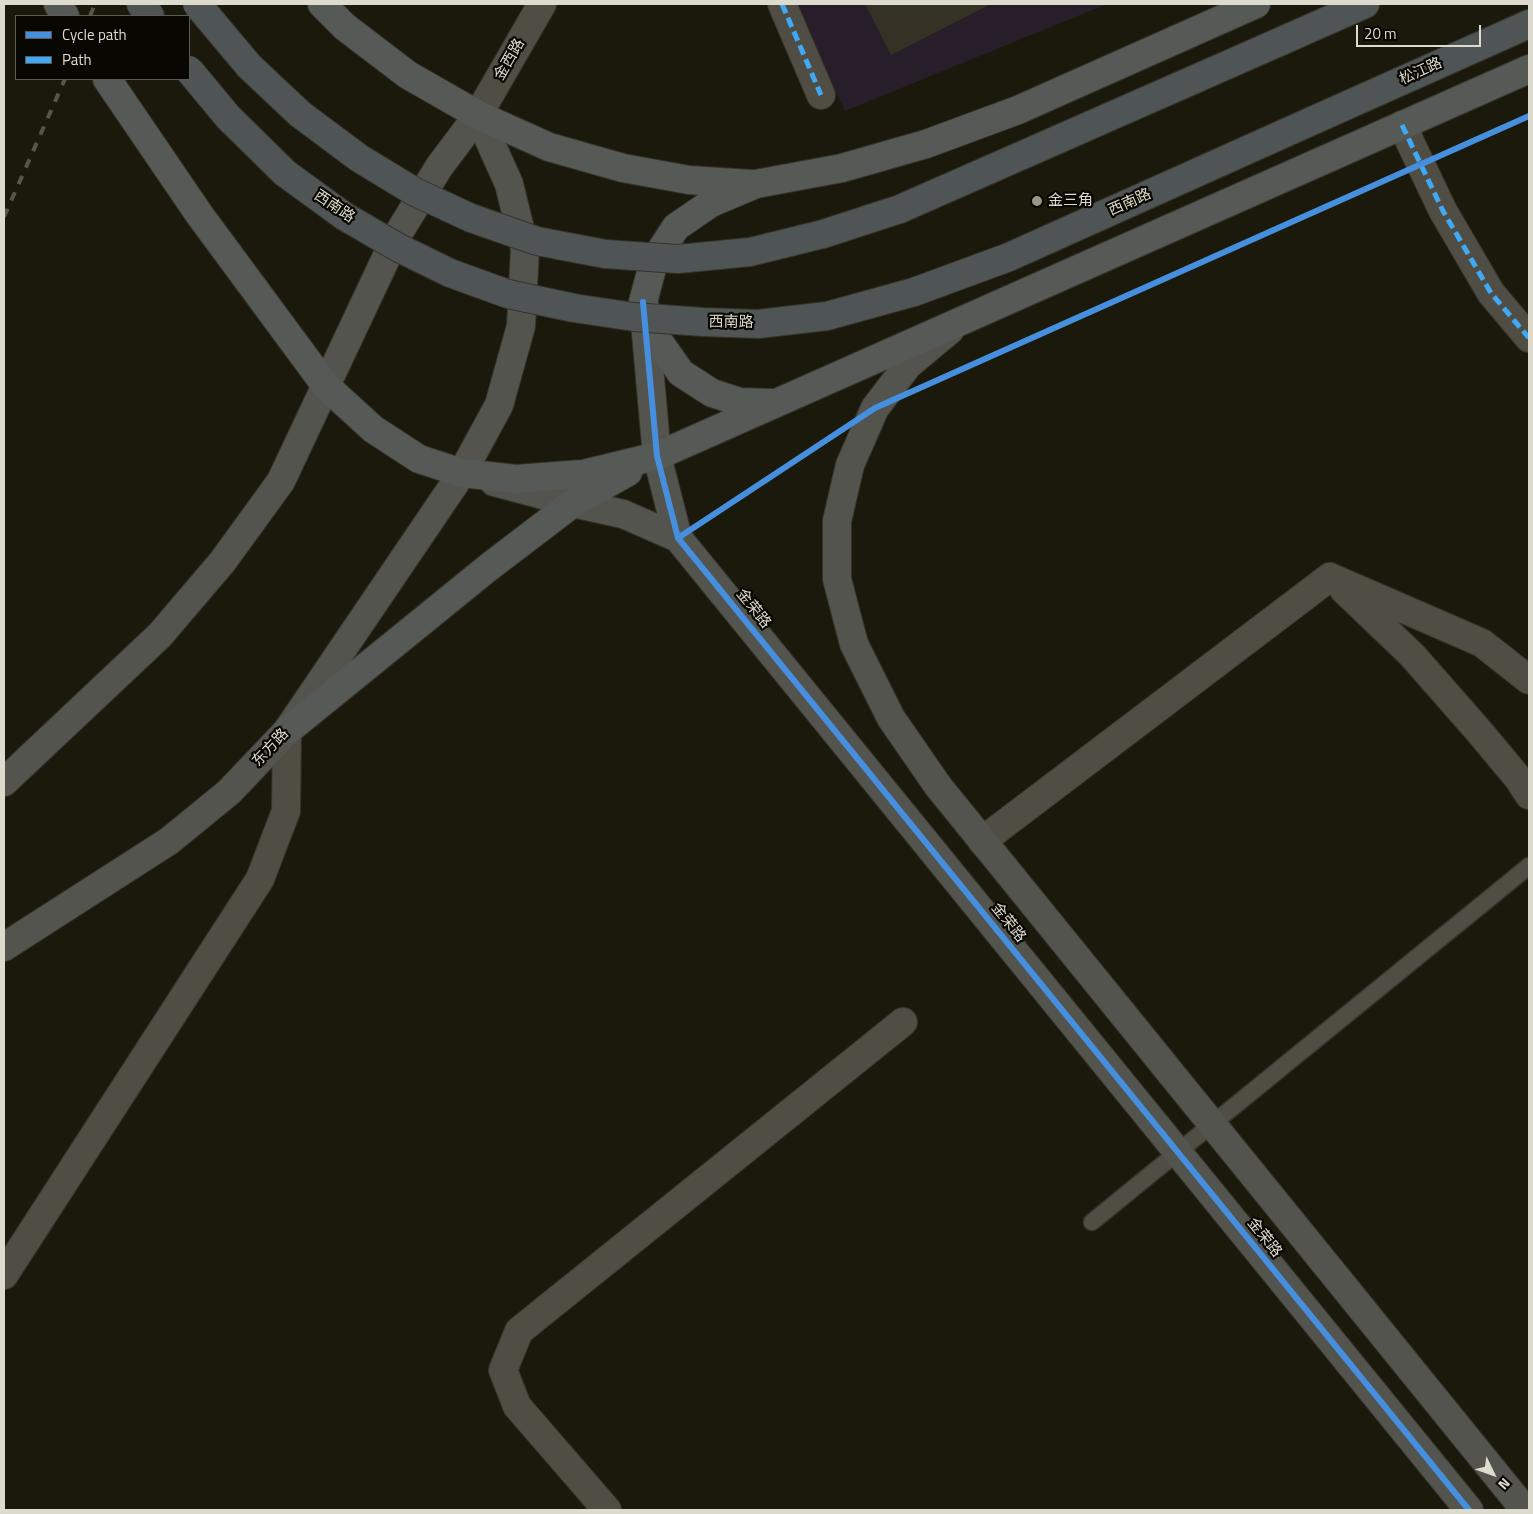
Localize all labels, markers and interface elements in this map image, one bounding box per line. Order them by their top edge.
legend [15,15,190,80]
scale bar [1358,15,1483,47]
text: 20 m [1364,22,1397,45]
text: Cycle path [62,23,127,46]
street label: 金西路 [491,36,529,84]
text: Path [62,48,92,71]
street label: 松江路 [1397,55,1445,89]
street label: 西南路 [1106,186,1154,220]
street label: 西南路 [310,187,358,227]
place label: 金三角 [1048,192,1093,210]
marker: 金三角 [1030,194,1044,208]
street label: 西南路 [708,314,754,332]
street label: 金荣路 [732,586,774,632]
street label: 东方路 [249,725,293,771]
street label: 金荣路 [987,900,1029,946]
street label: 金荣路 [1243,1215,1285,1261]
north arrow [1468,1449,1518,1499]
text: N [1493,1474,1516,1495]

